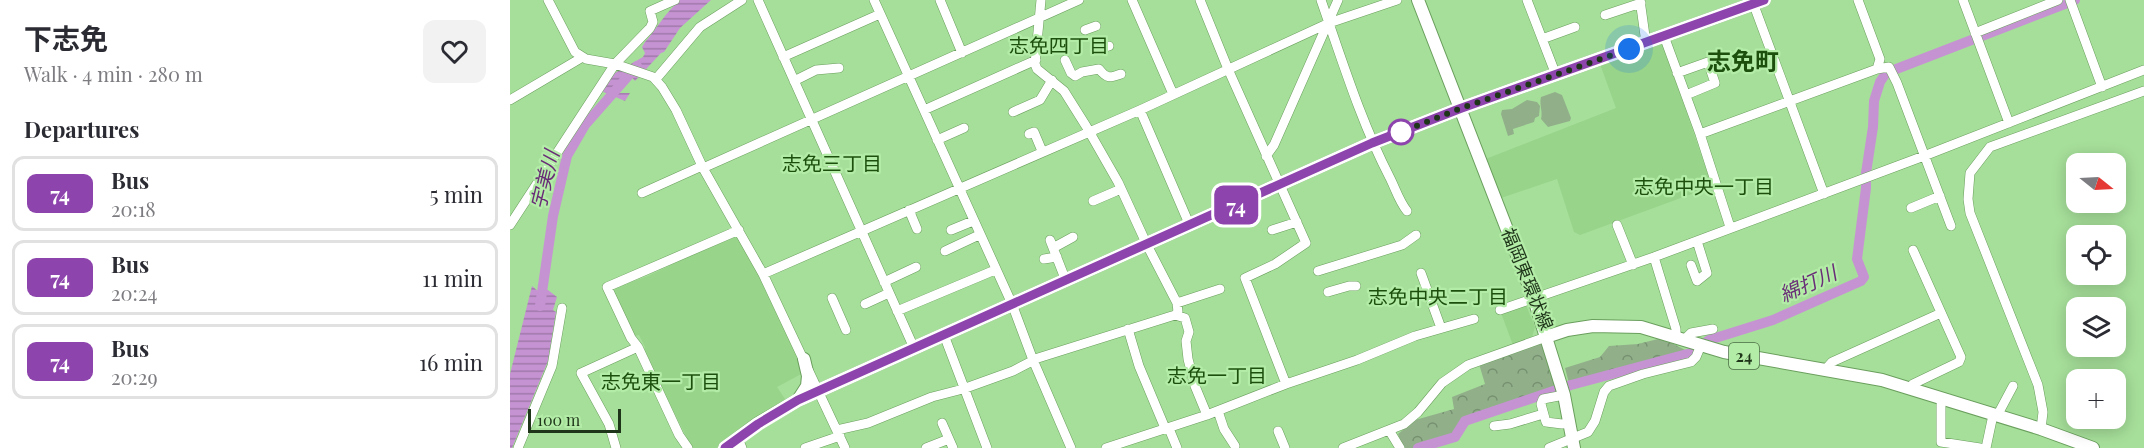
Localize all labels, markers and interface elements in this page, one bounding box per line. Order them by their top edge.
text: 下志免 [24,19,108,56]
button: heart [423,20,486,83]
district label: 志免四丁目 [1009,31,1109,58]
your location [1614,34,1644,64]
district label: 志免町 [1707,44,1779,76]
text: Walk · 4 min · 280 m [24,60,203,87]
text: Departures [24,114,139,144]
unlabelled marker [1388,119,1414,145]
water label: 宇美川 [523,145,564,212]
district label: 志免三丁目 [782,149,882,176]
north arrow [2066,153,2126,213]
map controls [2066,153,2126,429]
text: Bus [111,165,149,195]
district label: 志免中央一丁目 [1634,172,1774,199]
text: 74 [50,179,70,207]
text: 5 min [430,179,483,209]
line badge: 74 [1209,186,1263,224]
text: 74 [1226,191,1246,219]
text: 20:18 [111,195,156,222]
street label: 福岡東環状線 [1497,224,1559,333]
button: locate [2066,225,2126,285]
text: Bus [111,249,149,279]
water label: 綿打川 [1774,257,1842,307]
text: 74 [50,263,70,291]
text: 11 min [422,263,483,293]
text: 20:24 [111,279,157,306]
district label: 志免中央二丁目 [1368,282,1508,309]
button: layers [2066,297,2126,357]
text: Bus [111,333,149,363]
road number: 24 [1729,343,1759,369]
text: 74 [50,347,70,375]
text: 16 min [419,347,483,377]
district label: 志免一丁目 [1167,361,1267,388]
text: 20:29 [111,363,158,390]
district label: 志免東一丁目 [601,367,721,394]
button: + [2066,369,2126,429]
scale bar [528,406,621,434]
text: 100 m [537,409,580,430]

